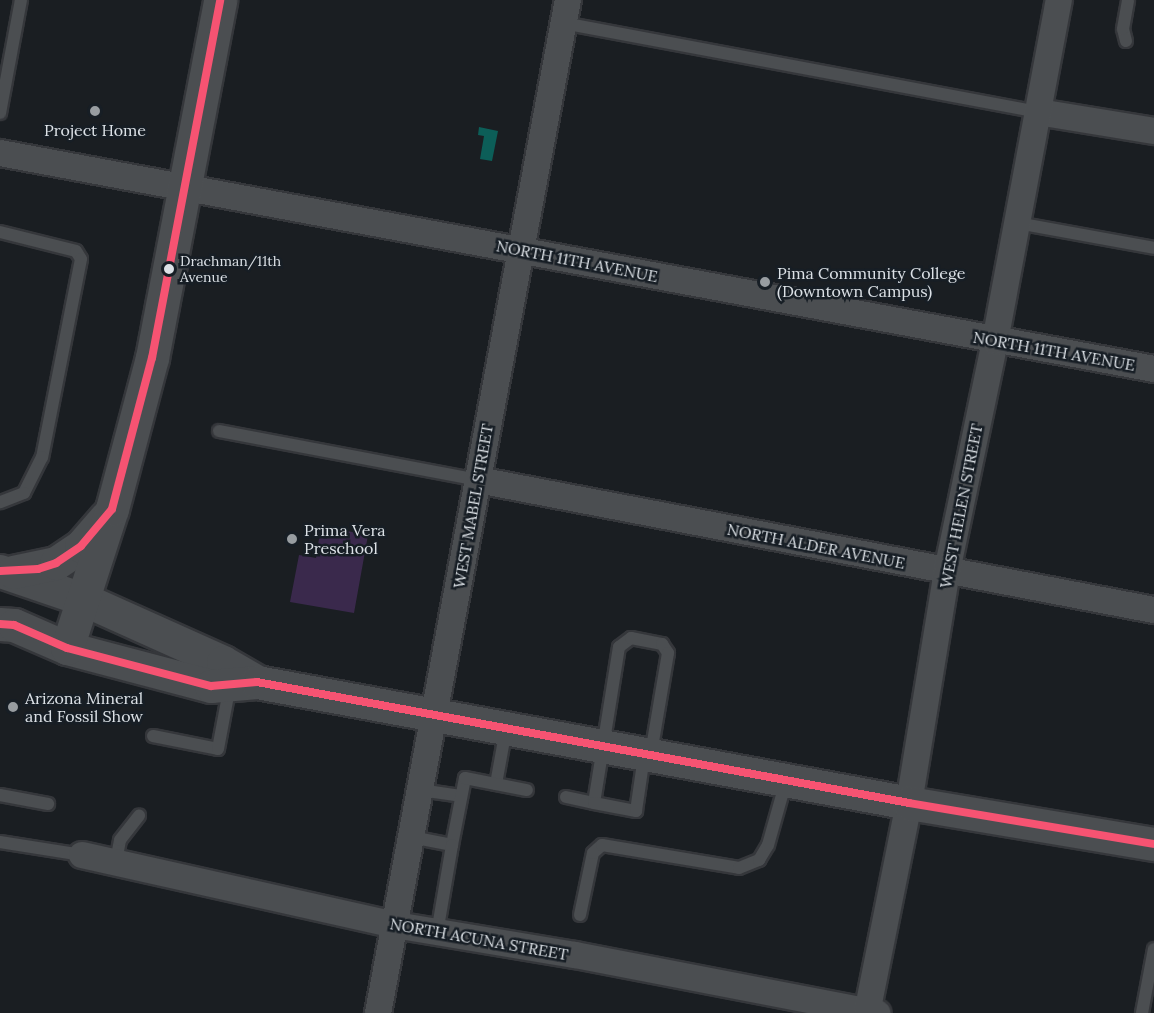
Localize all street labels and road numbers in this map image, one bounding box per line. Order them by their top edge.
street label: NORTH 11TH AVENUE [495,236,659,286]
street label: NORTH 11TH AVENUE [971,327,1137,375]
street label: WEST MABEL STREET [449,422,497,590]
street label: WEST HELEN STREET [936,422,986,590]
street label: NORTH ALDER AVENUE [725,519,907,573]
street label: NORTH ACUNA STREET [388,914,570,964]

